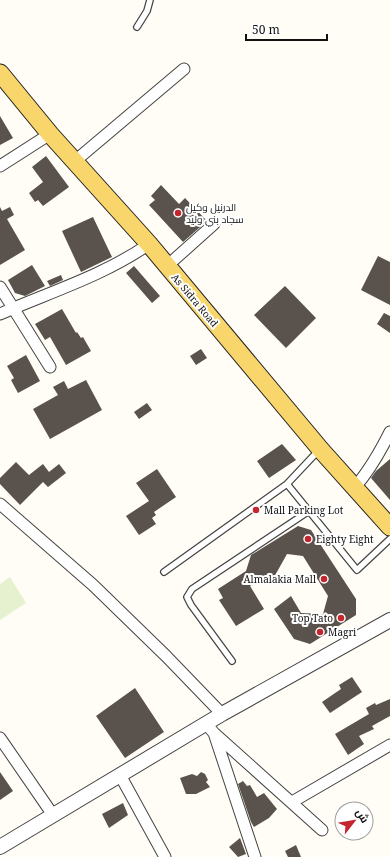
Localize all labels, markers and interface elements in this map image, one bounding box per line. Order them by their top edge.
scale bar [246,16,327,42]
text: 50 m [252,21,280,38]
place label: الدرنيل وكيل سجاد بني وليد [186,200,244,227]
marker: الدرنيل وكيل سجاد بني وليد [173,208,183,218]
street label: As Sidra Road [168,270,222,330]
place label: Mall Parking Lot [264,503,344,517]
marker: Mall Parking Lot [251,505,261,515]
place label: Eighty Eight [316,532,374,546]
marker: Eighty Eight [303,534,313,544]
place label: Almalakia Mall [244,572,316,586]
marker: Almalakia Mall [319,574,329,584]
place label: Top Tato [292,611,333,625]
marker: Top Tato [336,613,346,623]
place label: Magri [328,625,357,639]
marker: Magri [315,627,325,637]
north arrow [334,801,374,841]
text: ش [353,806,373,826]

